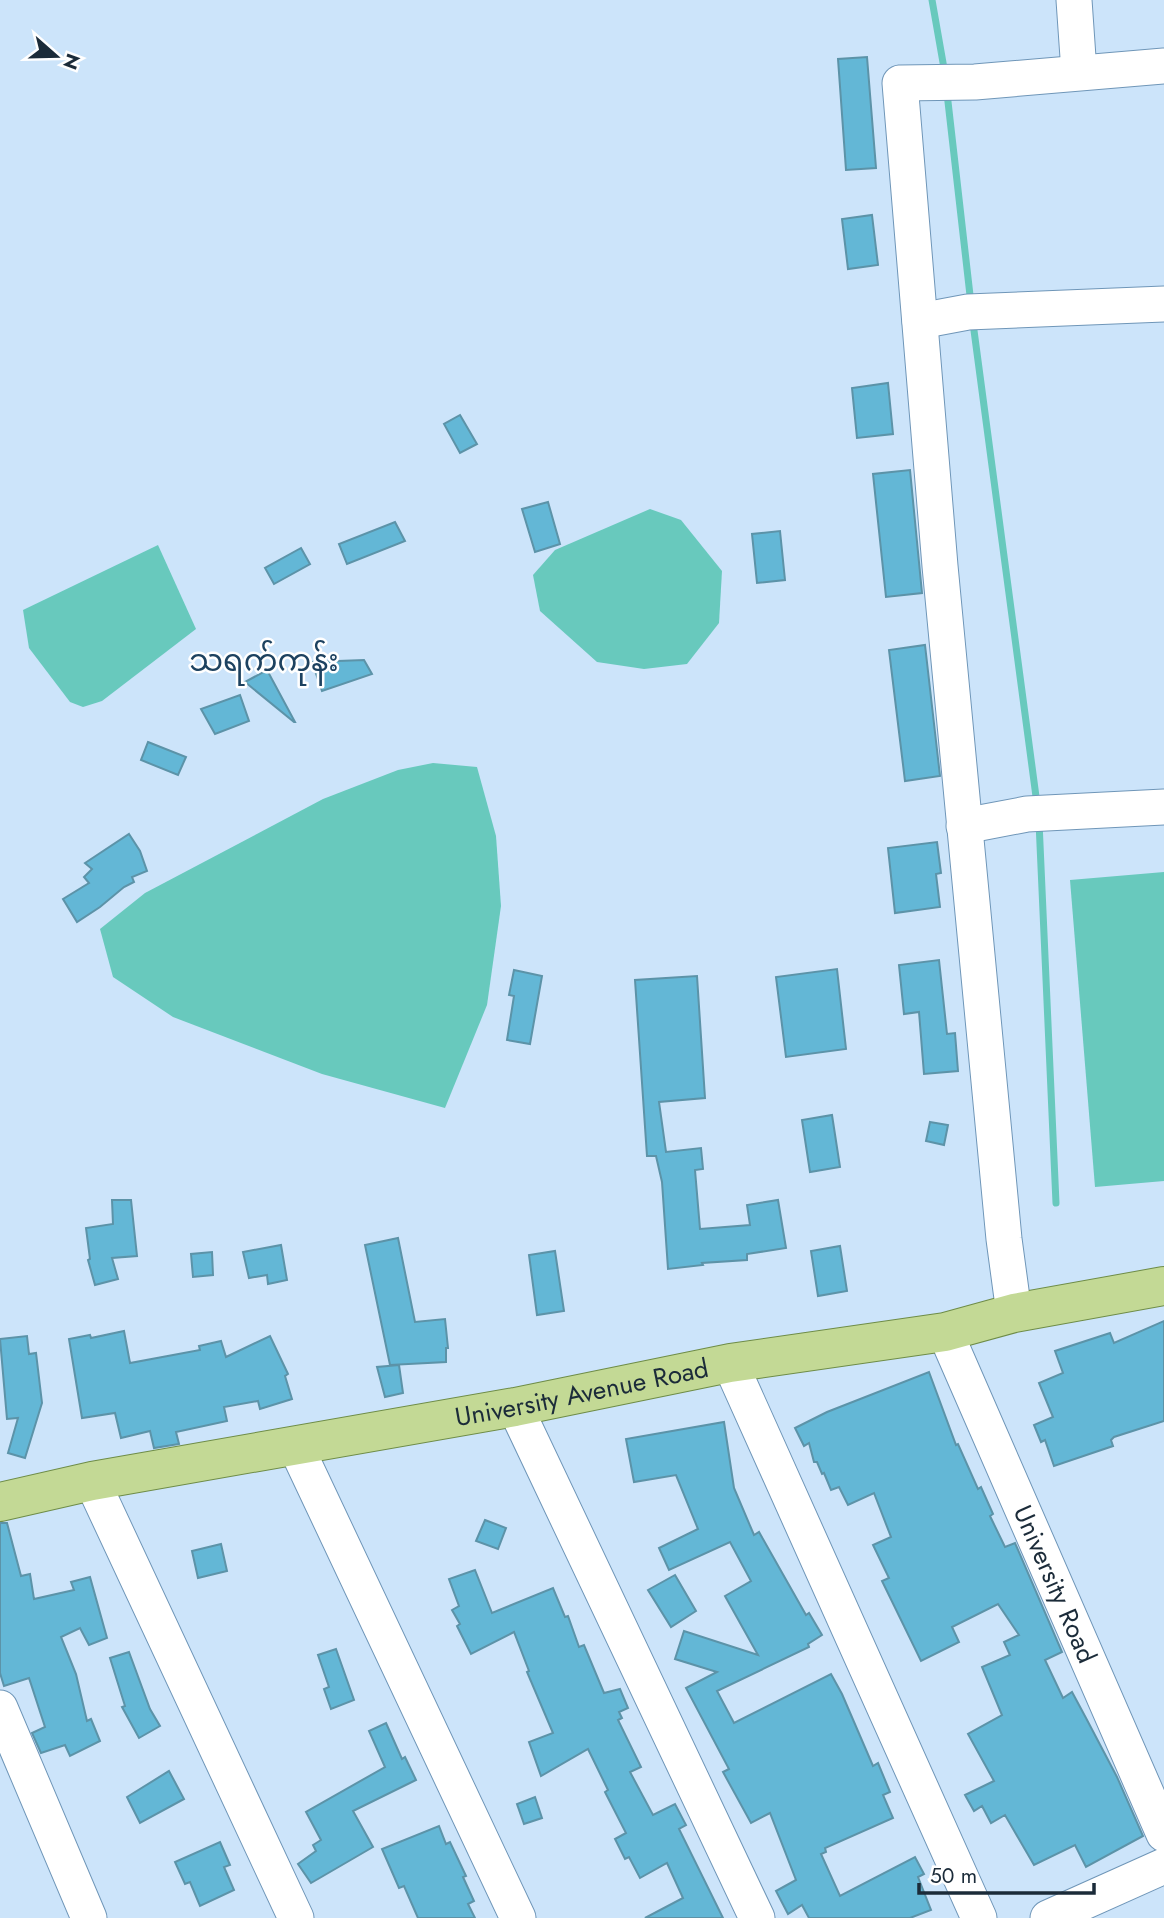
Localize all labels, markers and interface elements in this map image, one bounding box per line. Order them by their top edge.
north arrow [21,21,91,91]
text: N [56,50,87,73]
district label: သရက်ကုန်း [189,639,339,686]
street label: University Avenue Road [452,1349,712,1436]
street label: University Road [1004,1499,1106,1669]
scale bar [919,1852,1094,1896]
text: 50 m [930,1861,977,1891]

